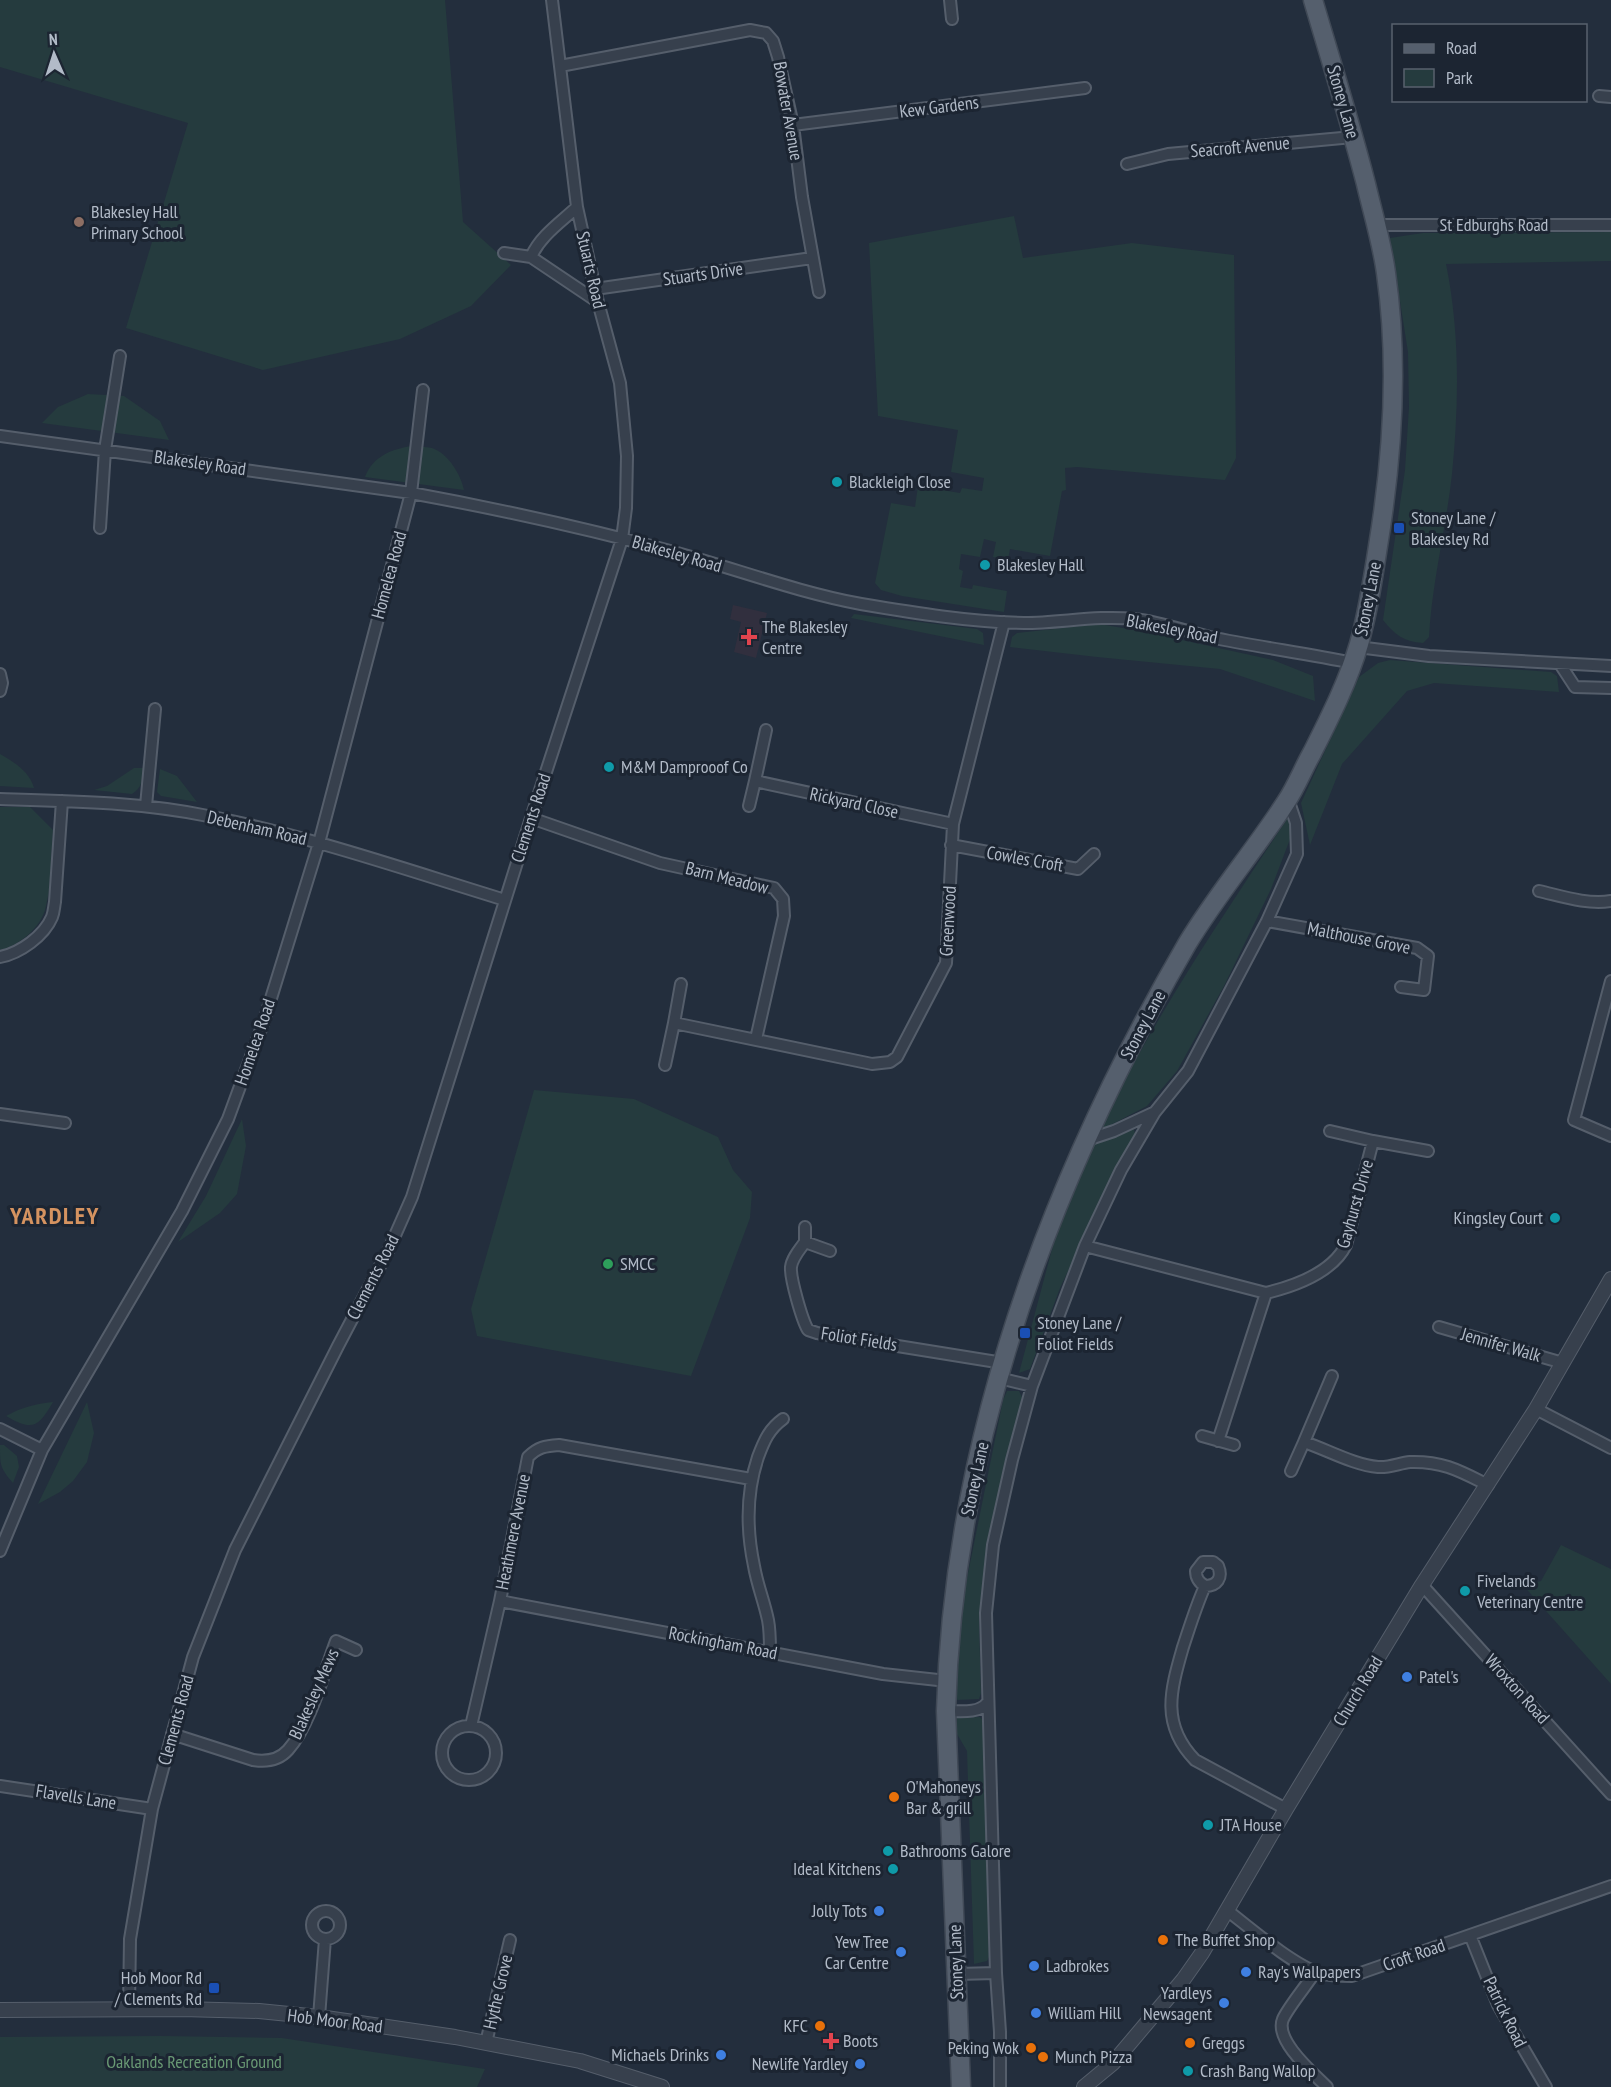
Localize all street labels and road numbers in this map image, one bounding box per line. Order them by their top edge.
street label: Bowater Avenue [768,60,808,162]
street label: Stoney Lane [1322,63,1365,141]
street label: Kew Gardens [898,90,980,123]
street label: Seacroft Avenue [1189,131,1291,162]
street label: St Edburghs Road [1440,213,1548,236]
street label: Stuarts Road [571,229,612,311]
street label: Stuarts Drive [661,257,744,291]
street label: Blakesley Road [153,445,247,480]
street label: Homelea Road [366,528,411,621]
street label: Blakesley Road [630,530,725,577]
street label: Stoney Lane [1349,560,1386,638]
street label: Blakesley Road [1125,608,1220,649]
street label: Clements Road [505,770,556,865]
street label: Rickyard Close [808,782,901,823]
street label: Debenham Road [205,805,309,850]
street label: Cowles Croft [985,840,1065,877]
street label: Barn Meadow [683,856,771,899]
street label: Greenwood [934,885,961,957]
street label: Malthouse Grove [1306,916,1413,959]
street label: Stoney Lane [1115,986,1170,1063]
street label: Homelea Road [229,996,280,1088]
street label: Gayhurst Drive [1331,1157,1378,1251]
street label: Clements Road [341,1230,404,1323]
street label: Foliot Fields [819,1321,899,1356]
street label: Jennifer Walk [1458,1322,1544,1367]
street label: Stoney Lane [955,1440,994,1518]
street label: Heathmere Avenue [490,1472,535,1592]
street label: Rockingham Road [667,1621,779,1664]
street label: Blakesley Mews [283,1645,344,1743]
street label: Wroxton Road [1480,1649,1555,1728]
street label: Church Road [1328,1651,1387,1730]
street label: Clements Road [152,1672,199,1768]
street label: Flavells Lane [34,1779,118,1814]
street label: Stoney Lane [943,1924,968,2000]
street label: Croft Road [1380,1933,1448,1976]
street label: Hythe Grove [478,1952,517,2032]
street label: Patrick Road [1478,1973,1532,2051]
street label: Hob Moor Road [286,2003,384,2038]

